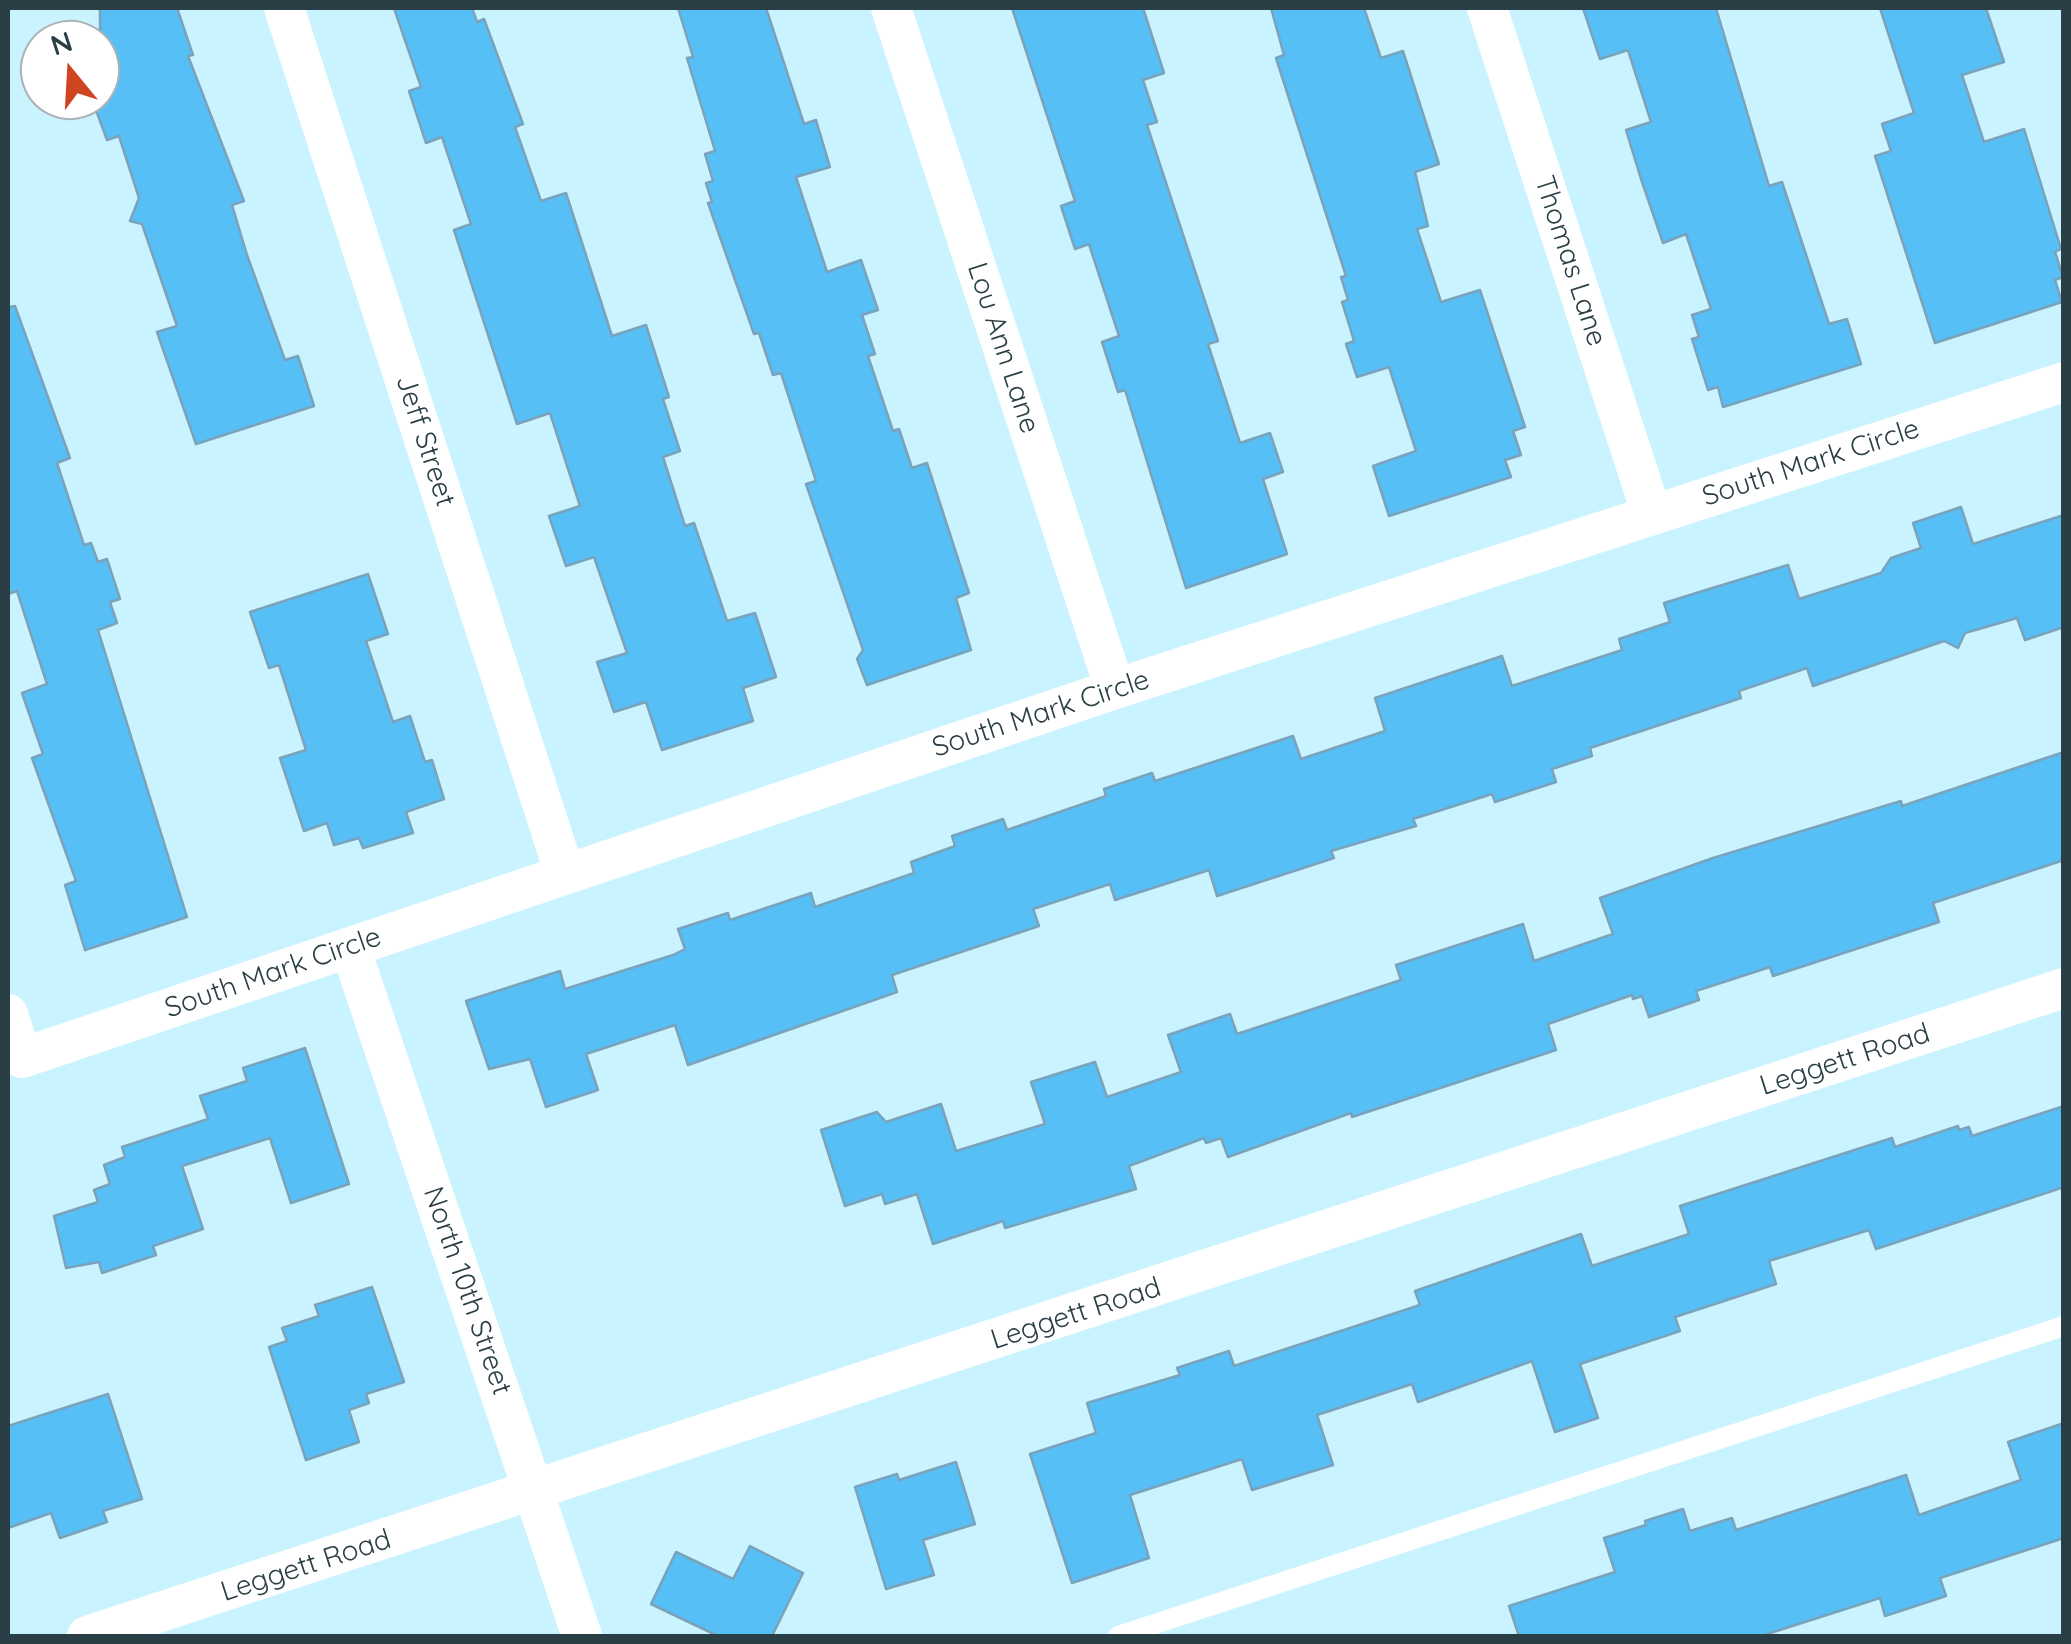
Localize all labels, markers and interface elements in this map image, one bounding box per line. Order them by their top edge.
north arrow [20,20,120,120]
text: N [46,23,76,63]
street label: Thomas Lane [1527,172,1613,350]
street label: Lou Ann Lane [960,258,1046,438]
street label: Jeff Street [388,371,462,511]
street label: South Mark Circle [1698,412,1924,514]
street label: South Mark Circle [928,663,1154,765]
street label: South Mark Circle [161,920,385,1026]
street label: Leggett Road [1756,1017,1934,1103]
street label: North 10th Street [416,1183,518,1399]
street label: Leggett Road [987,1271,1165,1357]
street label: Leggett Road [217,1523,395,1609]

